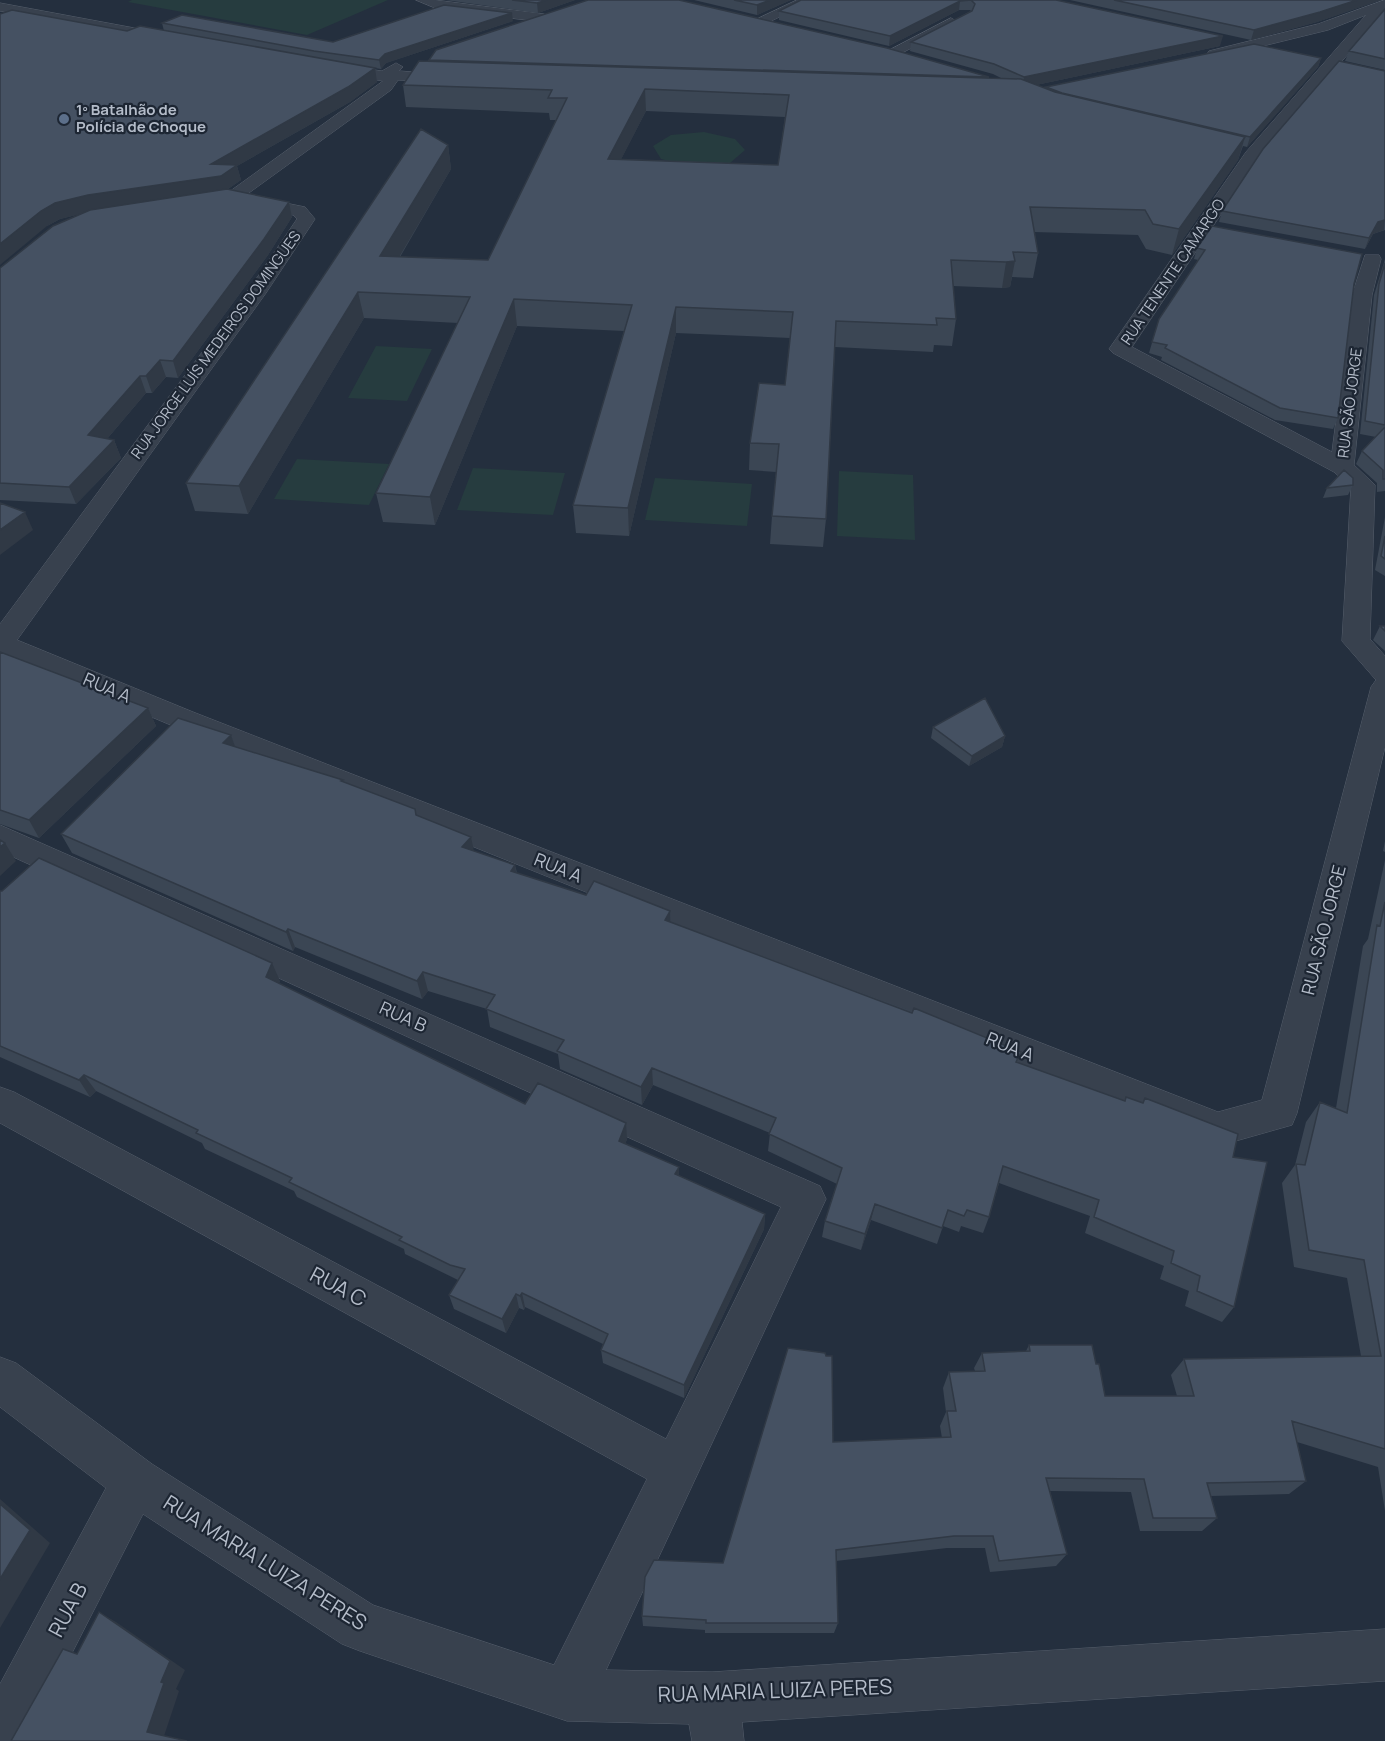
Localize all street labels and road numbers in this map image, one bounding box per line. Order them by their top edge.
street label: RUA TENENTE CAMARGO [1116,194,1229,349]
street label: RUA JORGE LUÍS MEDEIROS DOMINGUES [126,226,306,463]
street label: RUA SÃO JORGE [1332,347,1367,459]
street label: RUA A [80,666,136,708]
street label: RUA A [531,847,587,888]
street label: RUA SÃO JORGE [1295,862,1351,997]
street label: RUA B [376,995,431,1037]
street label: RUA A [983,1026,1039,1067]
street label: RUA C [305,1260,371,1313]
street label: RUA MARIA LUIZA PERES [159,1488,372,1636]
street label: RUA B [41,1577,93,1642]
street label: RUA MARIA LUIZA PERES [657,1672,893,1708]

